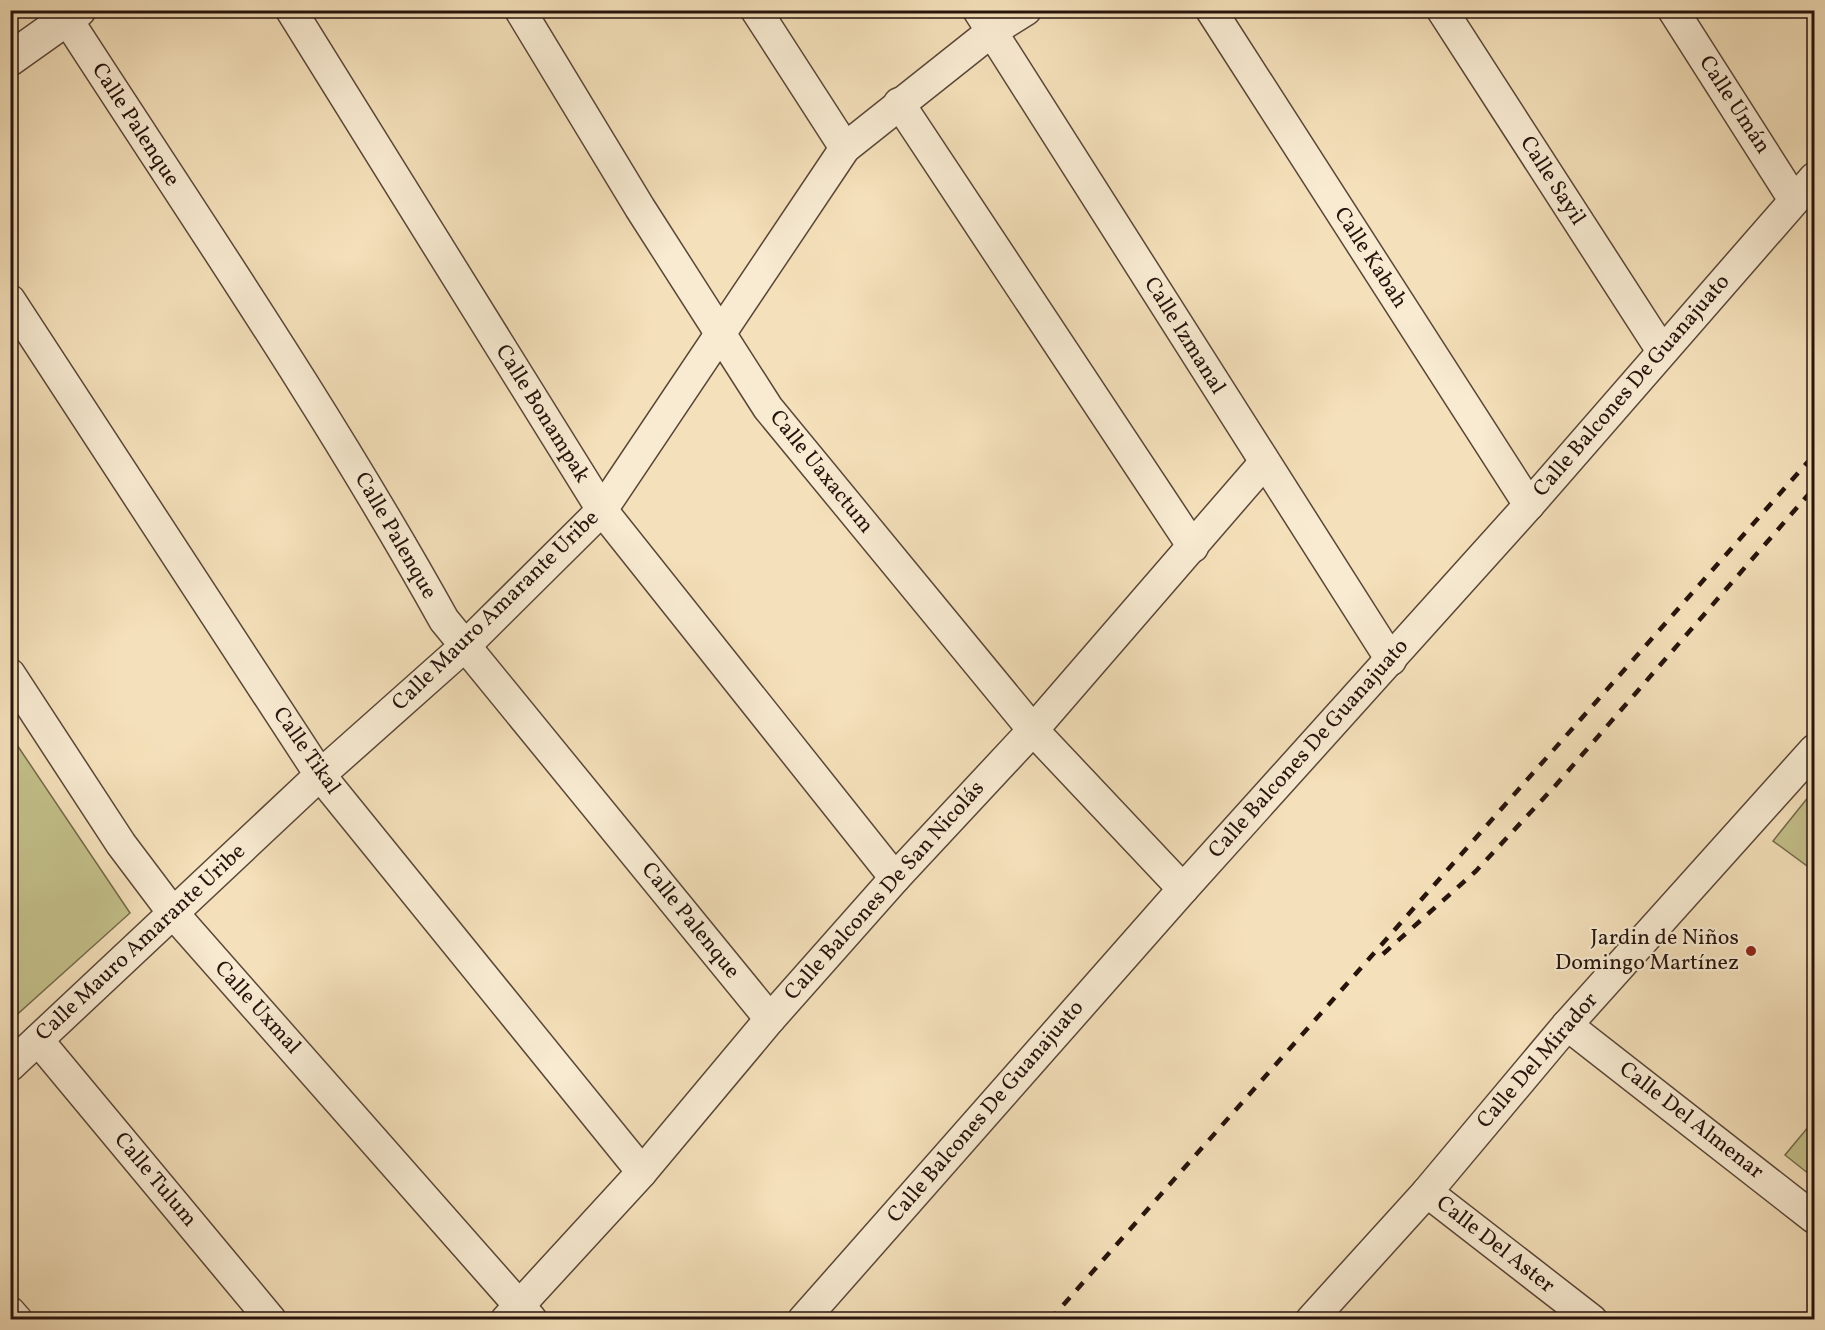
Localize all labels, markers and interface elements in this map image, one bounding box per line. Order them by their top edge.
street label: Calle Umán [1691,50,1777,160]
street label: Calle Palenque [83,57,187,193]
street label: Calle Sayil [1512,130,1592,232]
street label: Calle Kabah [1326,201,1414,315]
street label: Calle Balcones De Guanajuato [1526,268,1738,504]
street label: Calle Izmanal [1136,271,1232,401]
street label: Calle Bonampak [487,339,597,489]
street label: Calle Uaxactum [762,404,880,540]
street label: Calle Palenque [346,467,444,605]
street label: Calle Mauro Amarante Uribe [386,504,606,718]
street label: Calle Balcones De Guanajuato [1202,632,1416,866]
street label: Calle Tikal [264,701,348,801]
street label: Calle Balcones De San Nicolás [778,774,992,1008]
street label: Calle Mauro Amarante Uribe [29,837,253,1049]
street label: Calle Palenque [633,856,747,986]
place label: Jardin de Niños Domingo Martínez [1555,923,1739,979]
marker: Jardin de Niños Domingo Martínez [1744,944,1758,958]
street label: Calle Uxmal [206,954,308,1062]
street label: Calle Del Mirador [1470,986,1606,1136]
street label: Calle Balcones De Guanajuato [880,994,1092,1230]
street label: Calle Del Almenar [1612,1055,1770,1187]
street label: Calle Tulum [106,1126,204,1234]
street label: Calle Del Aster [1429,1189,1561,1301]

